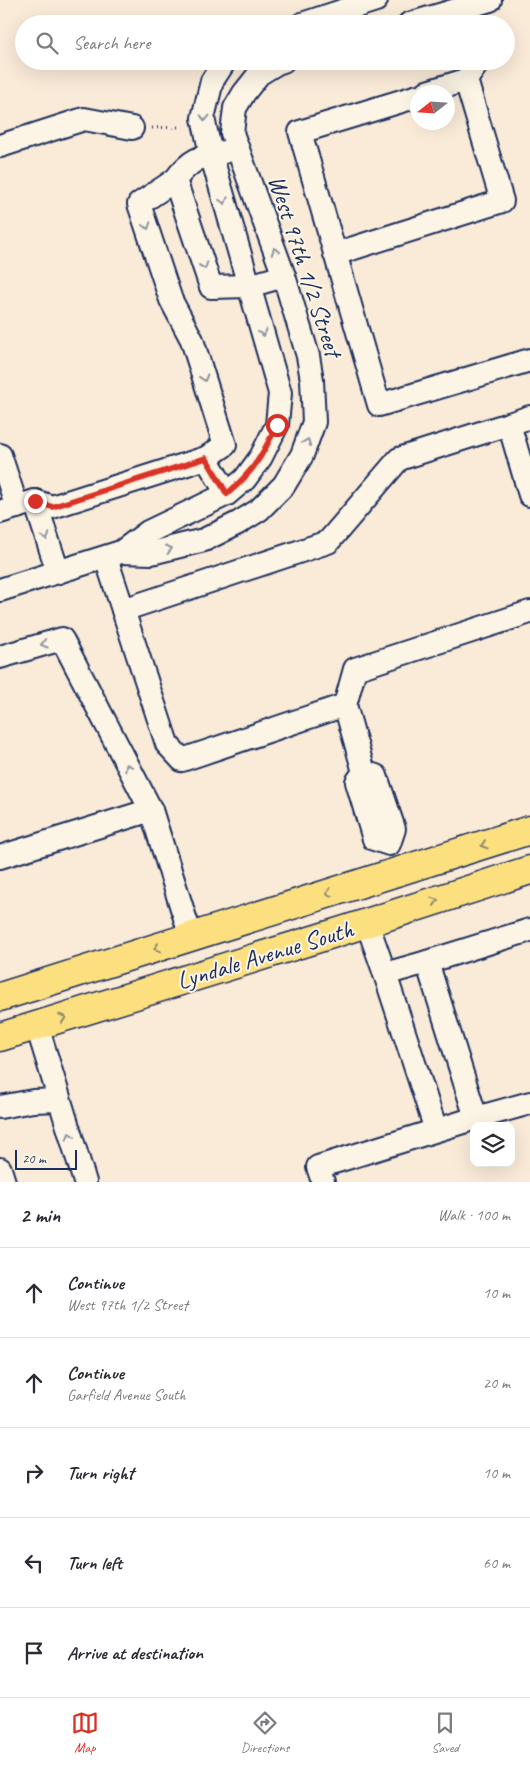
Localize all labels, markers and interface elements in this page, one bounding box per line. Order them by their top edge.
search box [15,15,515,70]
icon: search [33,29,61,57]
text: Search here [73,31,150,55]
north arrow [410,85,455,130]
one-way arrow [200,114,210,122]
street label: West 97th 1/2 Street [261,171,351,364]
one-way arrow [219,196,229,205]
one-way arrow [141,221,151,230]
one-way arrow [271,247,281,256]
one-way arrow [198,261,208,269]
one-way arrow [257,328,267,337]
one-way arrow [198,373,208,381]
route start [266,414,289,437]
one-way arrow [301,438,311,447]
route end [24,490,47,513]
one-way arrow [41,532,51,540]
one-way arrow [164,544,173,555]
one-way arrow [41,638,49,648]
one-way arrow [125,763,135,772]
one-way arrow [480,839,488,849]
one-way arrow [325,888,333,898]
one-way arrow [431,896,439,906]
street label: Lyndale Avenue South [173,913,359,997]
one-way arrow [153,942,162,952]
one-way arrow [59,1013,67,1023]
map controls [470,1122,515,1167]
button: layers [470,1122,515,1167]
one-way arrow [66,1132,76,1140]
scale bar [15,1147,78,1170]
text: 20 m [22,1150,46,1167]
text: 2 min [20,1202,60,1228]
text: Walk · 100 m [438,1205,510,1225]
text: Continue [67,1271,124,1295]
icon: ahead [20,1279,48,1307]
text: 10 m [483,1283,510,1303]
text: West 97th 1/2 Street [67,1295,188,1315]
text: Continue [67,1361,124,1385]
icon: ahead [20,1369,48,1397]
text: 20 m [483,1373,510,1393]
text: Garfield Avenue South [67,1385,186,1405]
icon: right [20,1459,48,1487]
text: Turn right [67,1461,134,1485]
text: 10 m [483,1463,510,1483]
icon: left [20,1549,48,1577]
text: Turn left [67,1551,122,1575]
text: 60 m [483,1553,510,1573]
icon: arrive [20,1639,48,1667]
text: Arrive at destination [67,1641,203,1665]
tab: Map [71,1709,99,1756]
tab: Directions [241,1709,289,1756]
tab: Saved [431,1709,459,1756]

